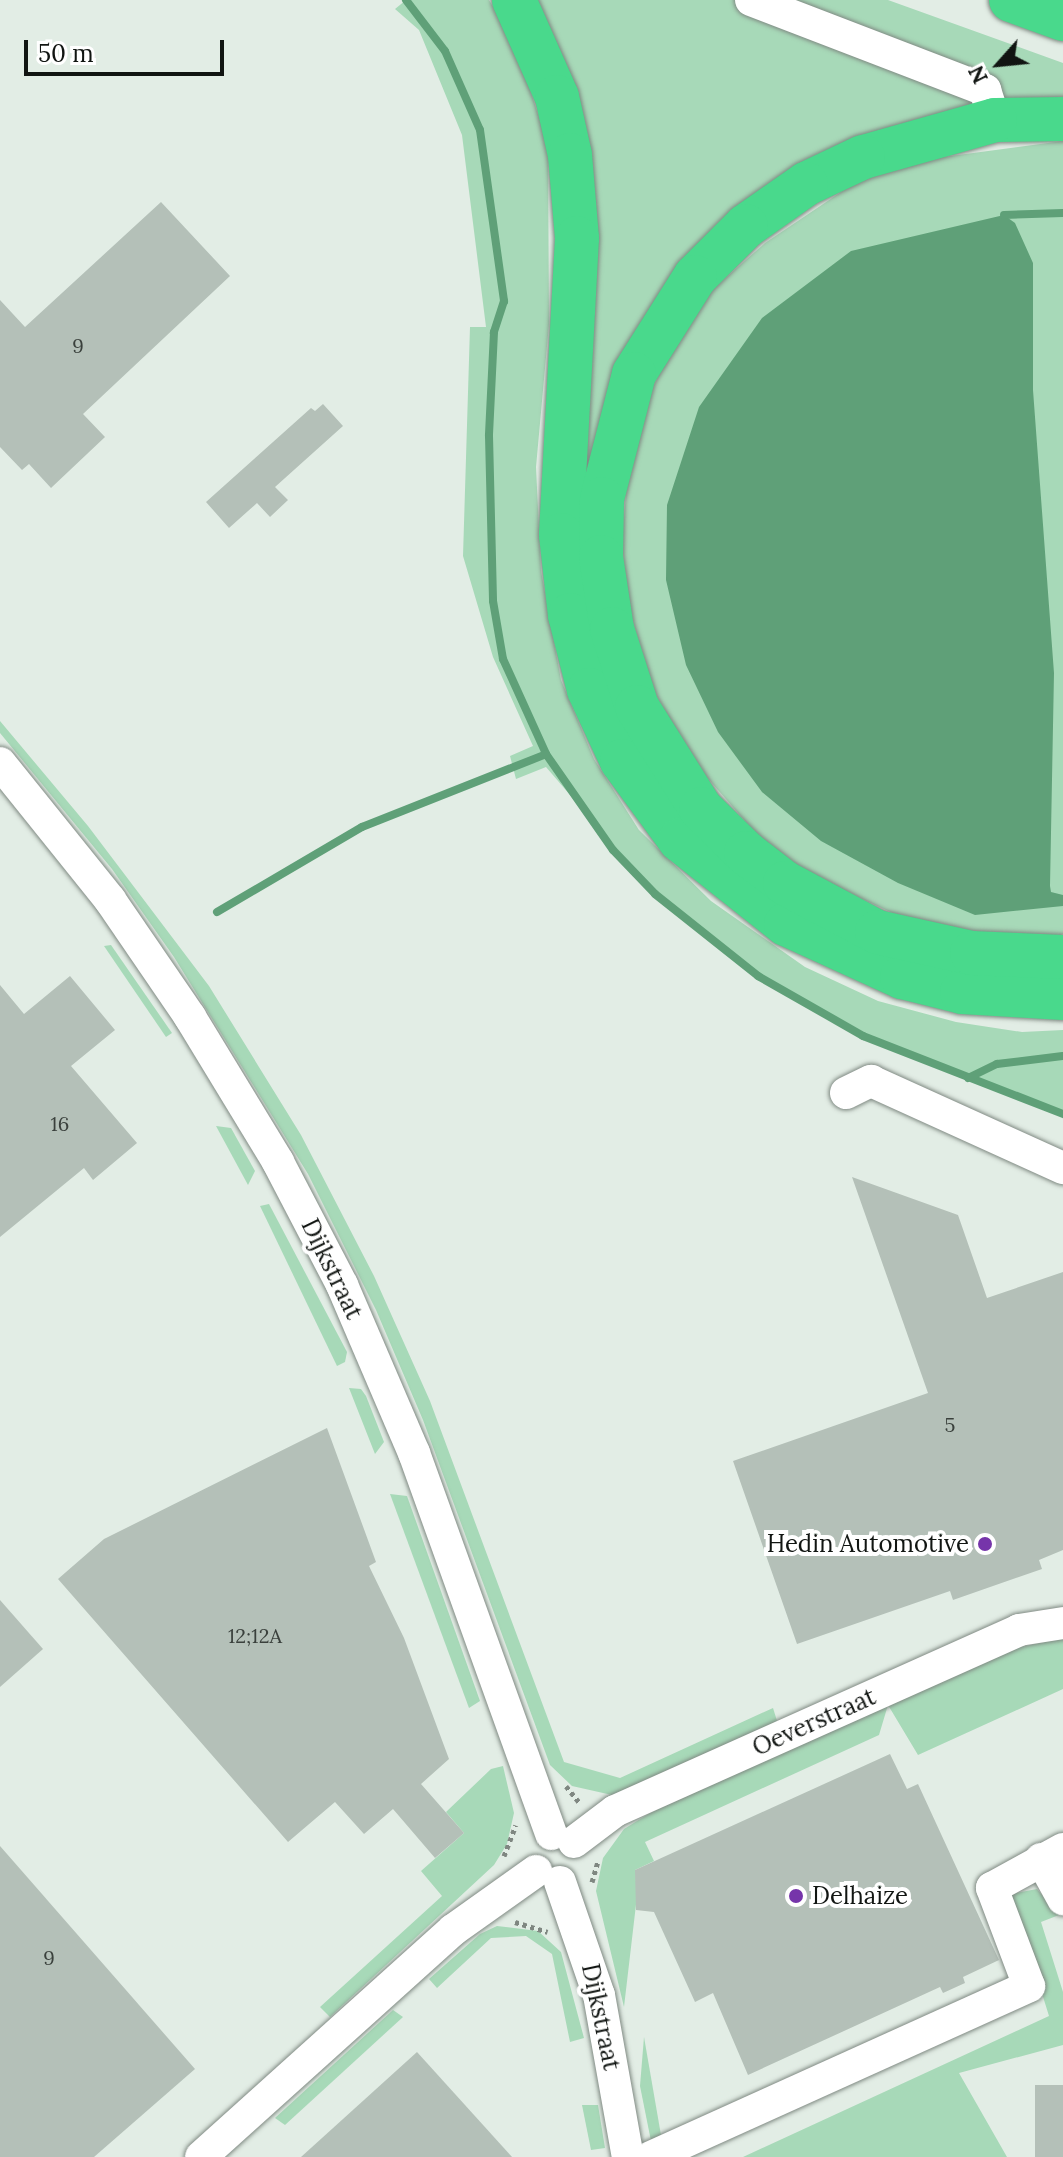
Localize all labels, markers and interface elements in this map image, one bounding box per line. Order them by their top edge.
scale bar [28,24,228,74]
north arrow [959,24,1039,104]
text: 50 m [38,38,94,69]
text: N [961,61,994,89]
house number: 9 [72,333,84,357]
house number: 16 [51,1111,69,1135]
street label: Dijkstraat [295,1214,369,1324]
house number: 5 [945,1412,955,1436]
place label: Hedin Automotive [767,1530,969,1558]
marker: Hedin Automotive [976,1535,994,1553]
house number: 12;12A [228,1623,282,1647]
street label: Oeverstraat [748,1682,880,1762]
place label: Delhaize [812,1882,908,1910]
marker: Delhaize [787,1887,805,1905]
house number: 9 [43,1945,55,1969]
street label: Dijkstraat [576,1961,626,2073]

